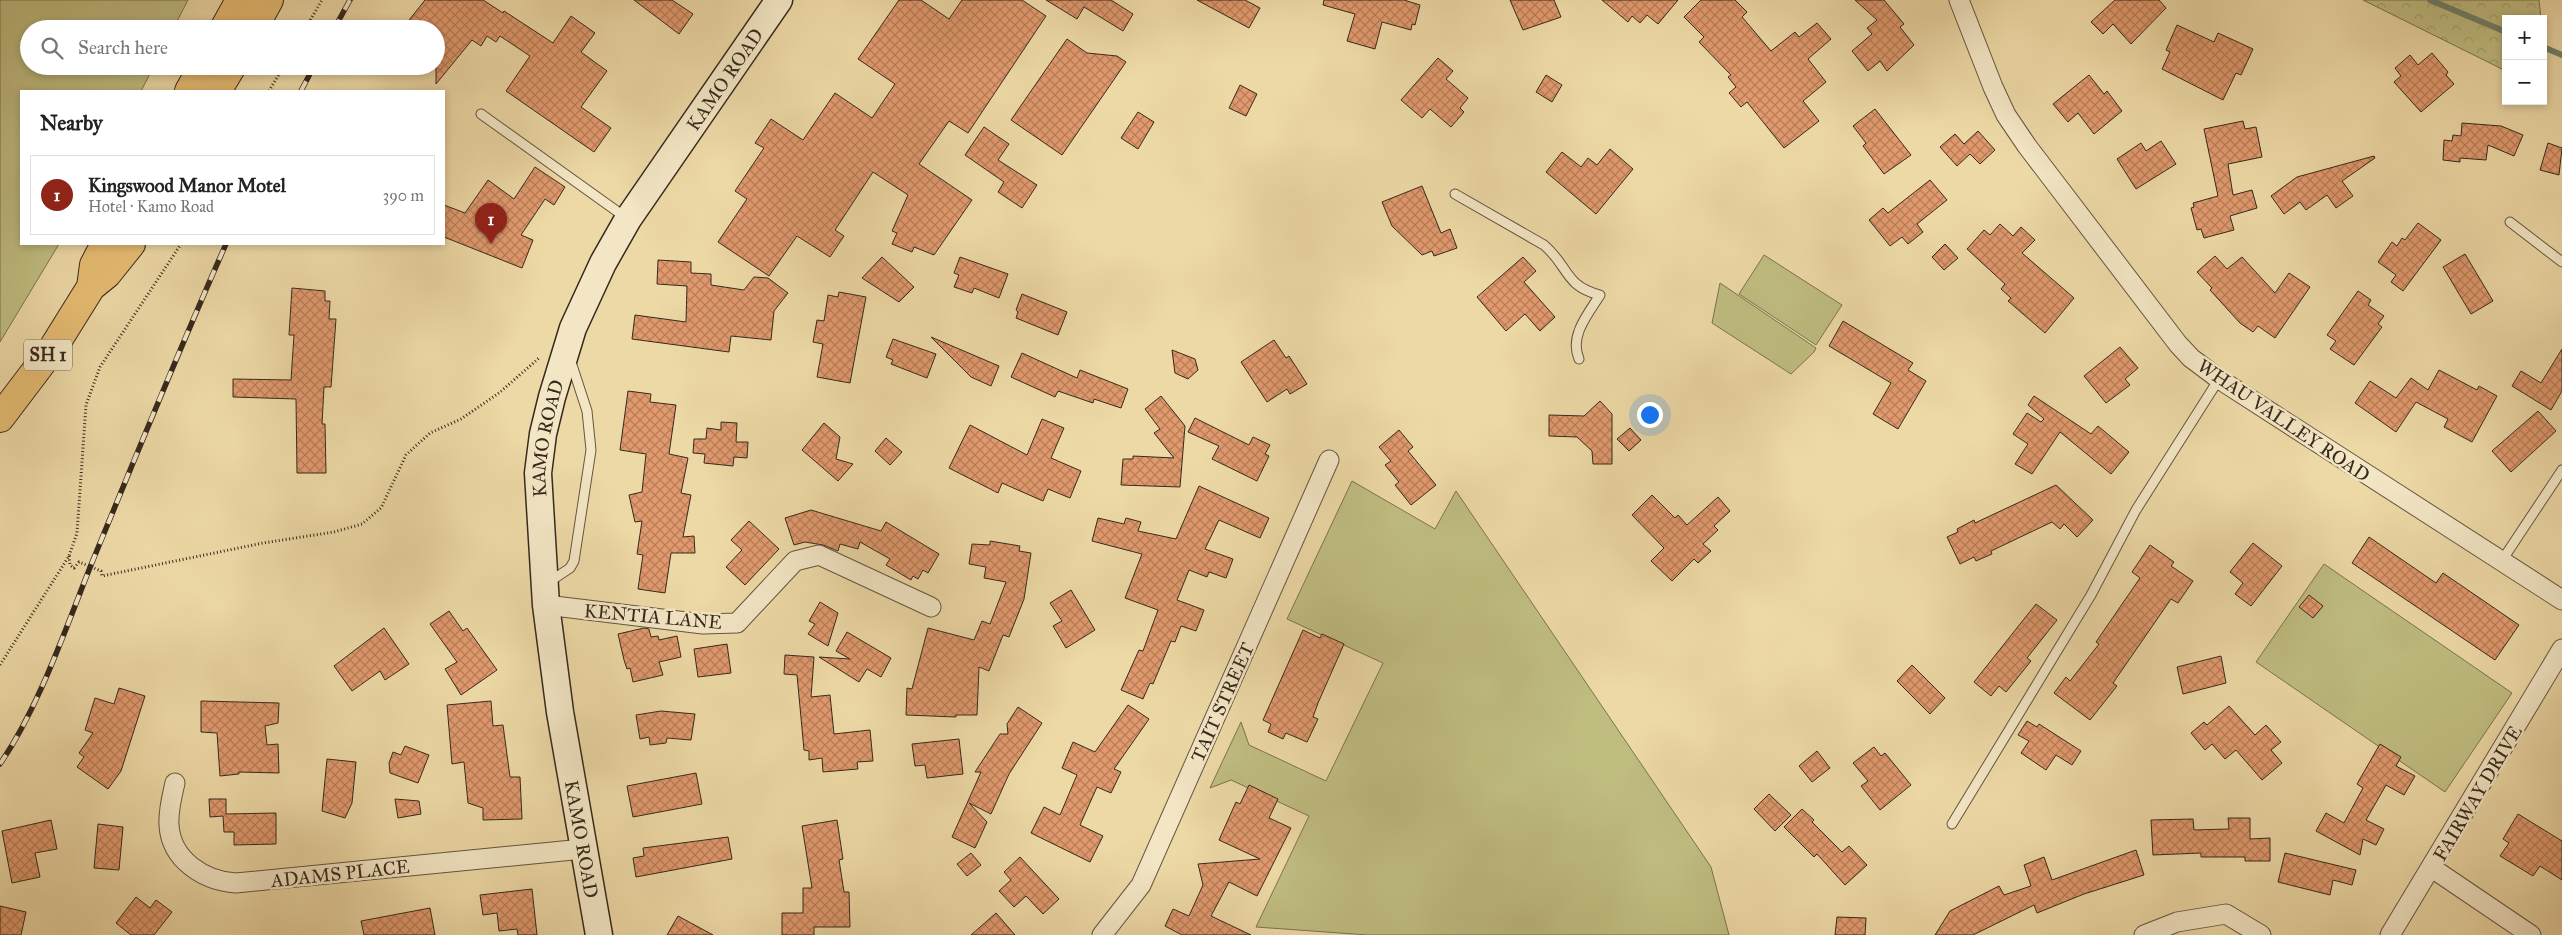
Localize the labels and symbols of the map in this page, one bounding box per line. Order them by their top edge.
street label: KAMO ROAD [681,24,768,135]
pin: 1 [475,203,507,244]
road number: SH 1 [24,340,72,370]
street label: WHAU VALLEY ROAD [2193,354,2374,487]
street label: KAMO ROAD [527,377,569,498]
your location [1637,402,1663,428]
street label: KENTIA LANE [583,599,723,634]
street label: TAIT STREET [1186,639,1259,765]
street label: FAIRWAY DRIVE [2428,721,2527,865]
street label: KAMO ROAD [560,778,603,900]
street label: ADAMS PLACE [269,855,411,892]

